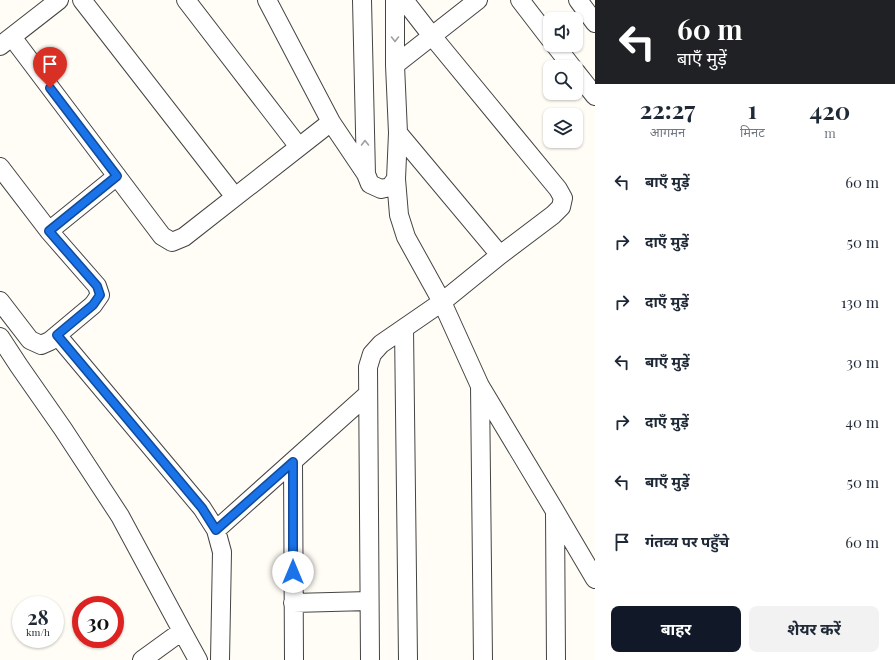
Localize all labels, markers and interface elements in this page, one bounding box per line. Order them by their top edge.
text: 60 m [677,10,743,47]
map controls [543,12,583,148]
button: sound [543,12,583,52]
icon: left [611,16,663,68]
one-way arrow [391,36,399,42]
text: बाएँ मुड़ें [677,46,727,70]
pin [33,47,67,88]
icon: arrive [39,53,61,75]
button: search [543,60,583,100]
text: 22:27 [640,93,695,125]
text: 1 [748,93,757,125]
text: 420 [810,94,850,126]
button: layers [543,108,583,148]
text: आगमन [650,123,685,140]
text: मिनट [740,123,765,140]
text: m [824,124,836,141]
one-way arrow [361,140,369,146]
icon: left [611,171,633,193]
text: बाएँ मुड़ें [645,171,690,191]
text: 60 m [845,172,879,192]
icon: right [611,231,633,253]
text: दाएँ मुड़ें [645,231,689,251]
text: 50 m [847,232,879,252]
icon: right [611,291,633,313]
text: दाएँ मुड़ें [645,291,689,311]
text: 130 m [841,292,879,312]
icon: left [611,351,633,373]
text: बाएँ मुड़ें [645,351,690,371]
text: 30 m [846,352,879,372]
icon: right [611,411,633,433]
text: दाएँ मुड़ें [645,411,689,431]
text: 40 m [846,412,879,432]
icon: left [611,471,633,493]
text: बाएँ मुड़ें [645,471,690,491]
text: 50 m [847,472,879,492]
icon: arrive [611,531,633,553]
text: गंतव्य पर पहुँचे [645,531,729,551]
text: 60 m [845,532,879,552]
position arrow [272,551,314,593]
speed limit sign: 30 [72,596,124,648]
text: 28 [27,603,49,630]
button: बाहर [611,606,741,652]
button: शेयर करें [749,606,879,652]
text: km/h [26,625,50,639]

